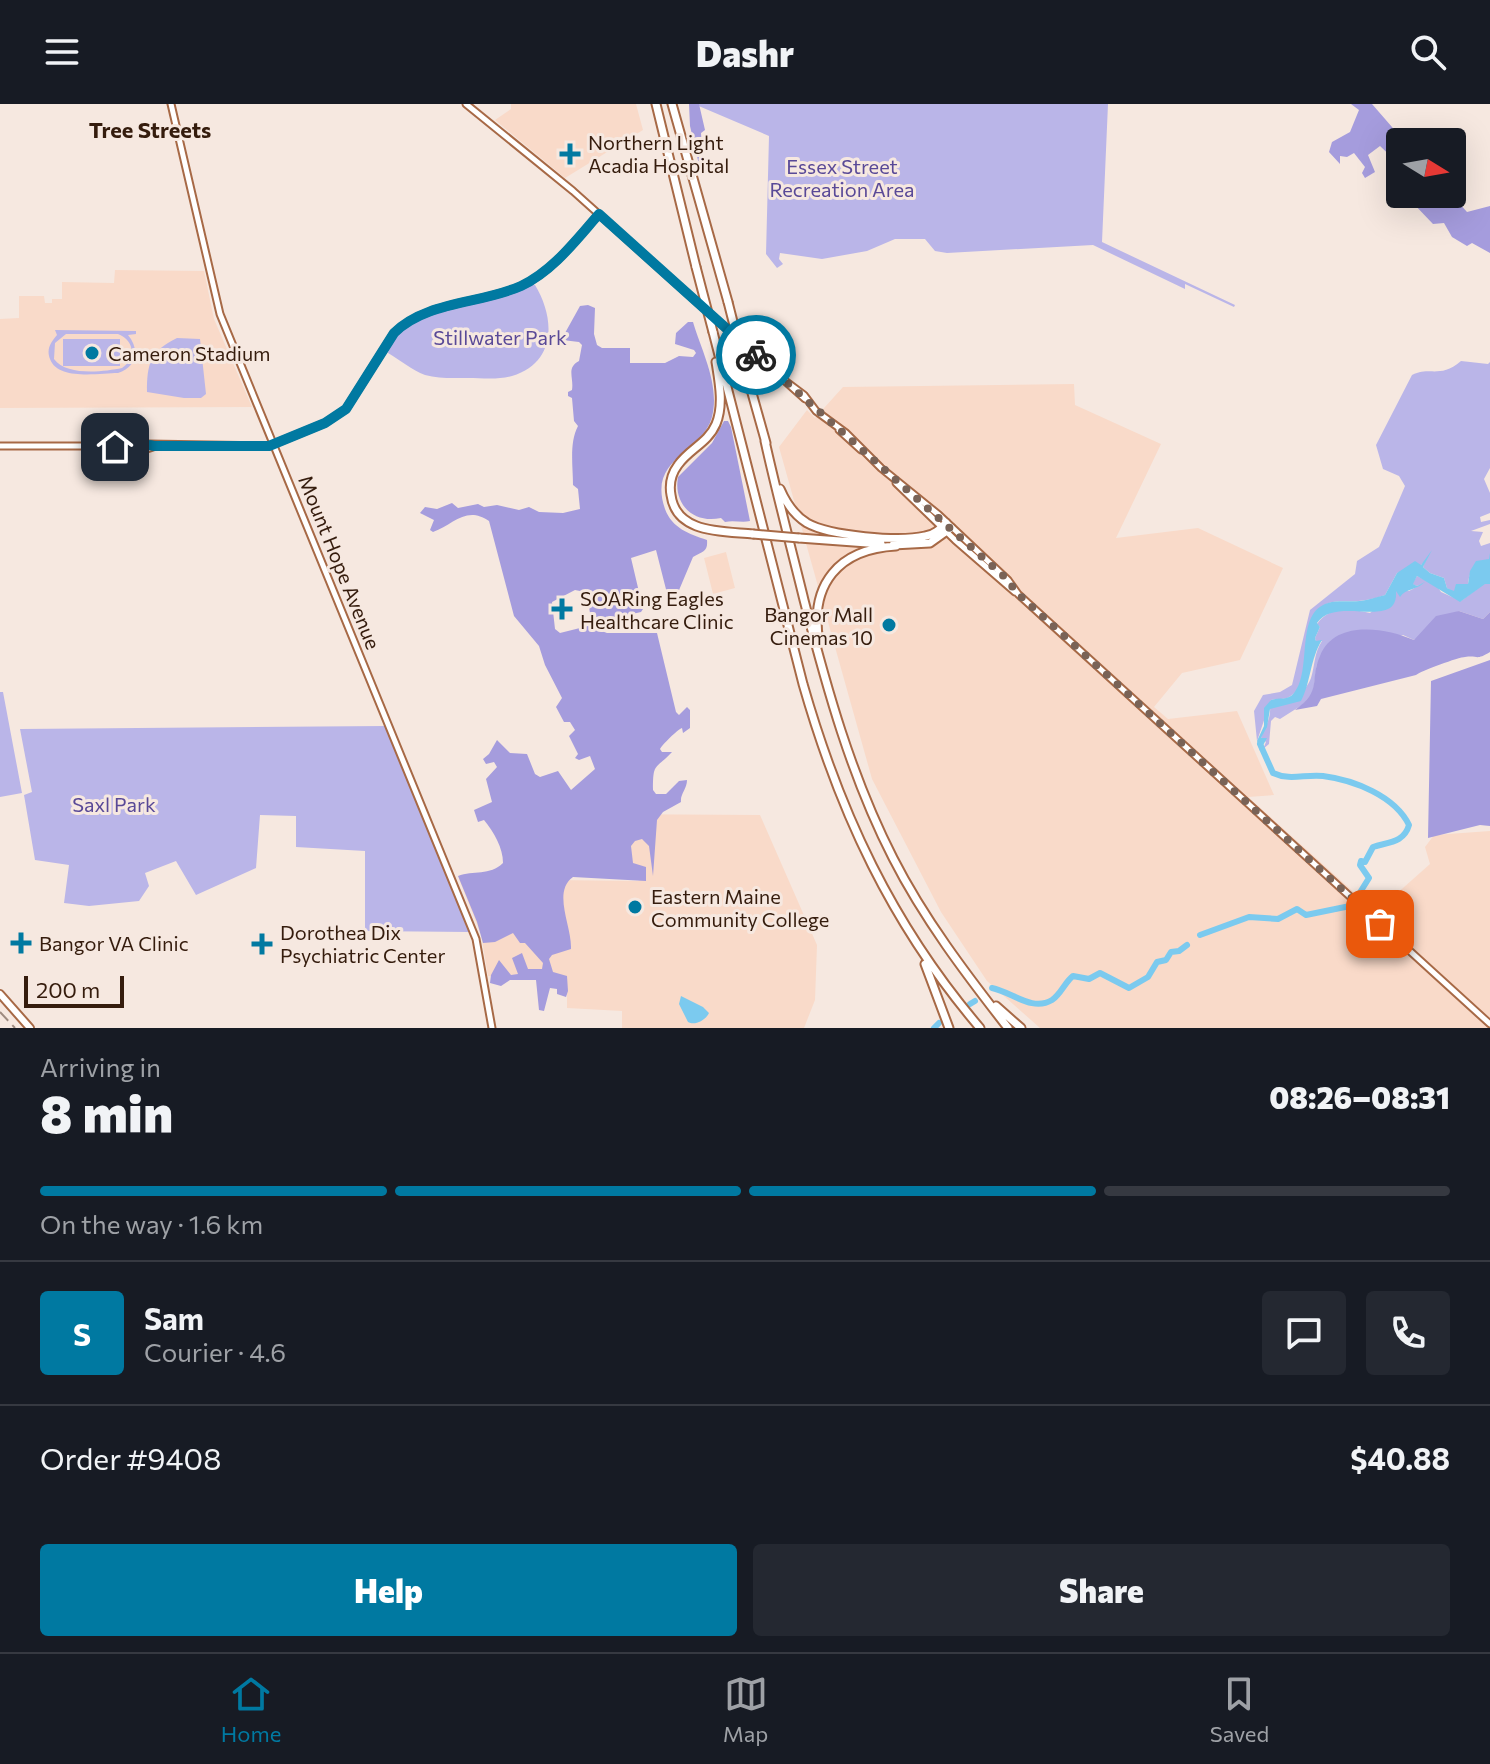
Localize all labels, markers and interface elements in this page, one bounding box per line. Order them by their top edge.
icon: menu [40,30,84,74]
text: Dashr [696,30,794,74]
icon: search [1406,30,1450,74]
district label: Tree Streets [89,116,211,143]
north arrow [1386,128,1466,208]
map controls [1386,128,1466,208]
place label: Northern Light Acadia Hospital [588,130,729,177]
marker: Northern Light Acadia Hospital [559,143,581,165]
park label: Essex Street Recreation Area [770,154,914,201]
courier [716,315,796,395]
park label: Stillwater Park [433,325,567,349]
icon: bike [734,333,778,377]
place label: Cameron Stadium [108,341,271,365]
marker: Cameron Stadium [83,344,101,362]
pin [81,413,149,481]
icon: home [93,425,137,469]
street label: Mount Hope Avenue [294,471,386,653]
place label: SOARing Eagles Healthcare Clinic [580,586,734,633]
marker: SOARing Eagles Healthcare Clinic [551,598,573,620]
place label: Bangor Mall Cinemas 10 [764,602,873,649]
marker: Bangor Mall Cinemas 10 [880,616,898,634]
park label: Saxl Park [72,792,156,816]
place label: Eastern Maine Community College [651,884,829,931]
pin [1346,890,1414,958]
marker: Eastern Maine Community College [626,898,644,916]
icon: bag [1358,902,1402,946]
place label: Dorothea Dix Psychiatric Center [280,920,445,967]
place label: Bangor VA Clinic [39,931,189,955]
marker: Bangor VA Clinic [10,932,32,954]
marker: Dorothea Dix Psychiatric Center [251,933,273,955]
scale bar [24,972,124,1008]
text: 200 m [36,976,100,1003]
text: Arriving in [40,1051,161,1082]
text: 08:26–08:31 [1269,1078,1450,1115]
text: 8 min [40,1080,173,1144]
text: On the way · 1.6 km [40,1208,263,1239]
button: chat [1262,1291,1346,1375]
button: phone [1366,1291,1450,1375]
text: Sam [144,1299,204,1336]
text: S [73,1315,91,1352]
text: Courier · 4.6 [144,1336,286,1367]
text: Order #9408 [40,1439,221,1476]
text: $40.88 [1350,1439,1450,1476]
button: Help [40,1544,737,1636]
button: Share [753,1544,1450,1636]
tab: Home [221,1672,281,1747]
tab: Map [723,1672,768,1747]
tab: Saved [1210,1672,1269,1747]

